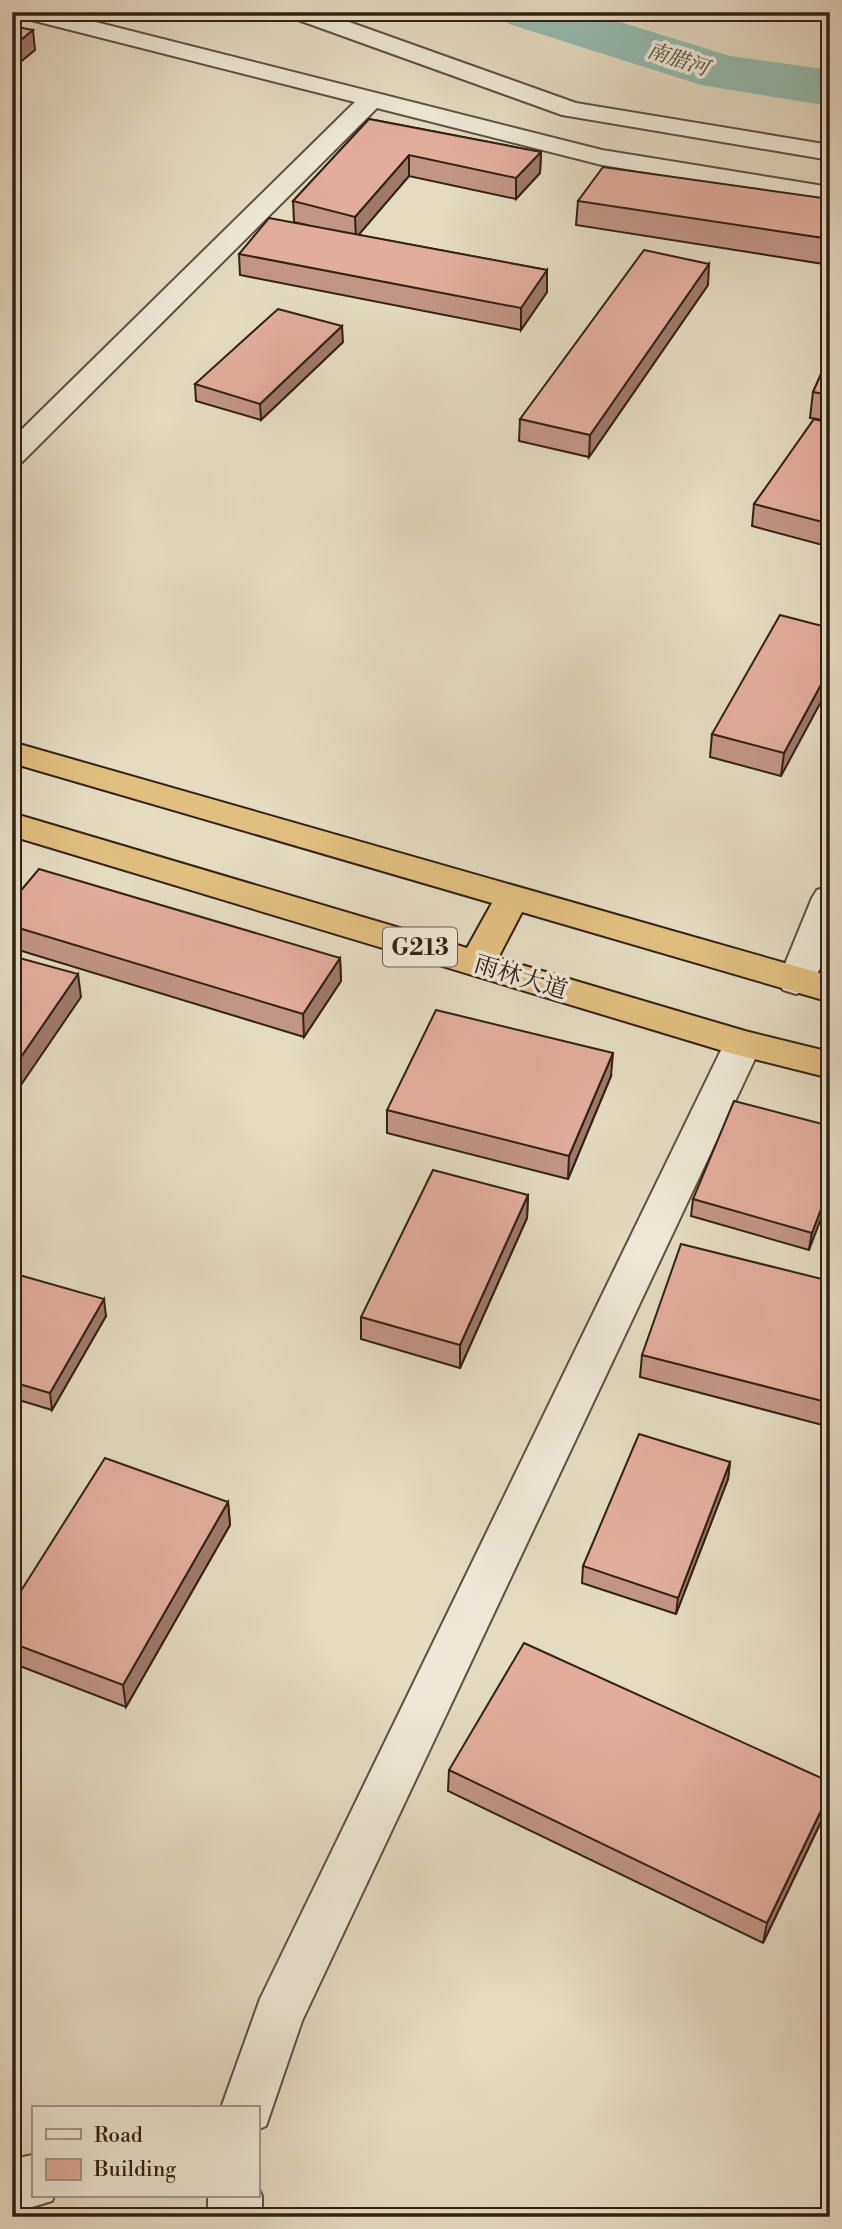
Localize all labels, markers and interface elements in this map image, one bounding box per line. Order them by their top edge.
water label: 南腊河 [644,38,715,83]
road number: G213 [383,928,457,966]
street label: 雨林大道 [470,950,571,1006]
legend [32,2106,259,2198]
text: Road [94,2123,143,2149]
text: Building [93,2157,176,2183]

